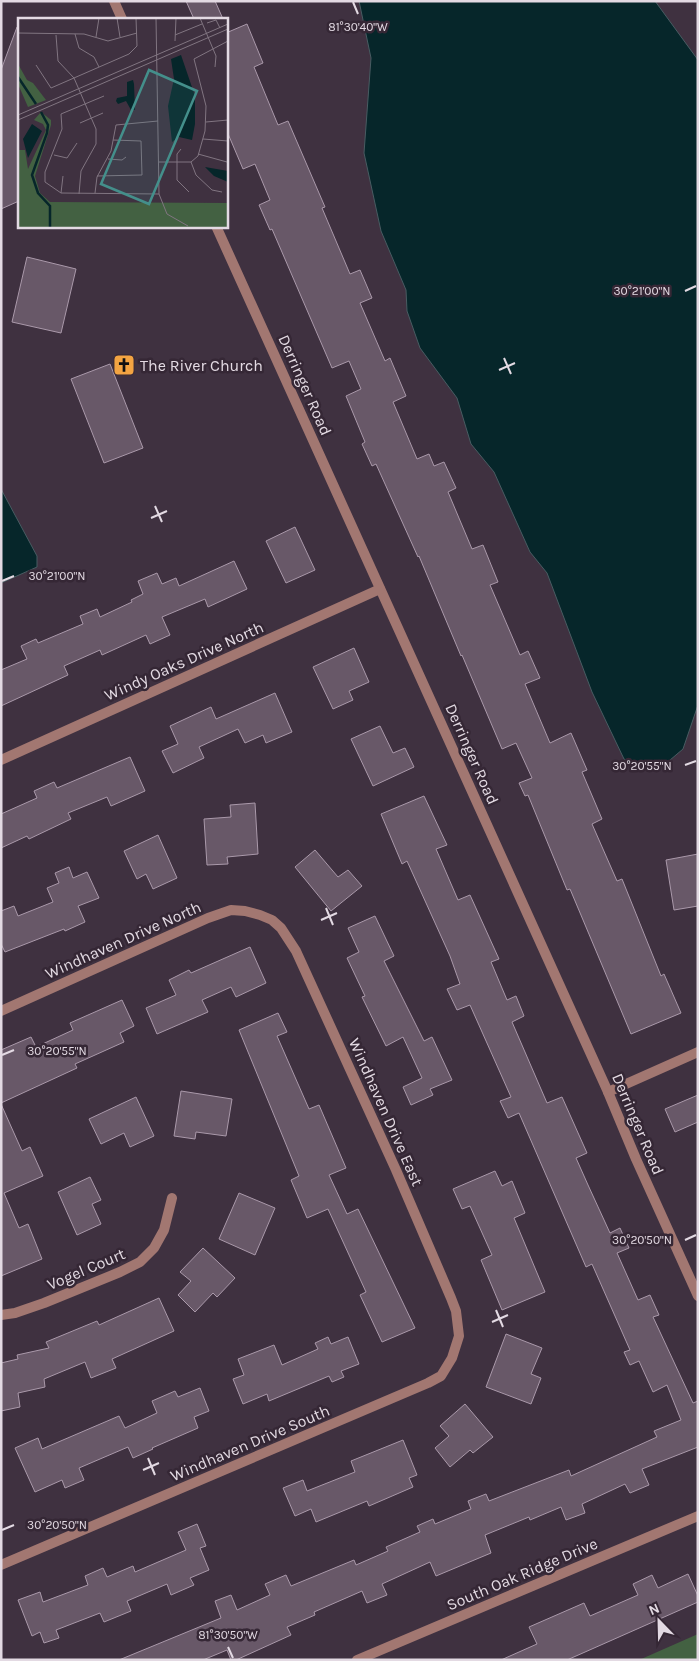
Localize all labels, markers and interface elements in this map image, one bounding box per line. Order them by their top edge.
inset map [18,18,228,228]
text: 81°30'40"W [328,20,388,34]
text: 30°21'00"N [614,284,670,298]
street label: Derringer Road [274,332,336,438]
church icon: The River Church [112,353,136,377]
place label: The River Church [140,356,263,375]
text: 30°21'00"N [29,569,85,583]
street label: Windy Oaks Drive North [102,617,266,705]
street label: Derringer Road [441,701,503,807]
text: 30°20'55"N [612,759,672,773]
street label: Windhaven Drive North [42,897,204,983]
street label: Windhaven Drive East [345,1035,427,1189]
text: 30°20'55"N [27,1044,87,1058]
street label: Derringer Road [608,1070,668,1178]
text: 30°20'50"N [612,1233,672,1247]
street label: Vogel Court [44,1244,128,1294]
street label: Windhaven Drive South [167,1401,333,1485]
text: 30°20'50"N [27,1518,87,1532]
street label: South Oak Ridge Drive [444,1534,600,1614]
north arrow [634,1596,684,1646]
text: N [646,1600,662,1619]
text: 81°30'50"W [198,1628,258,1642]

